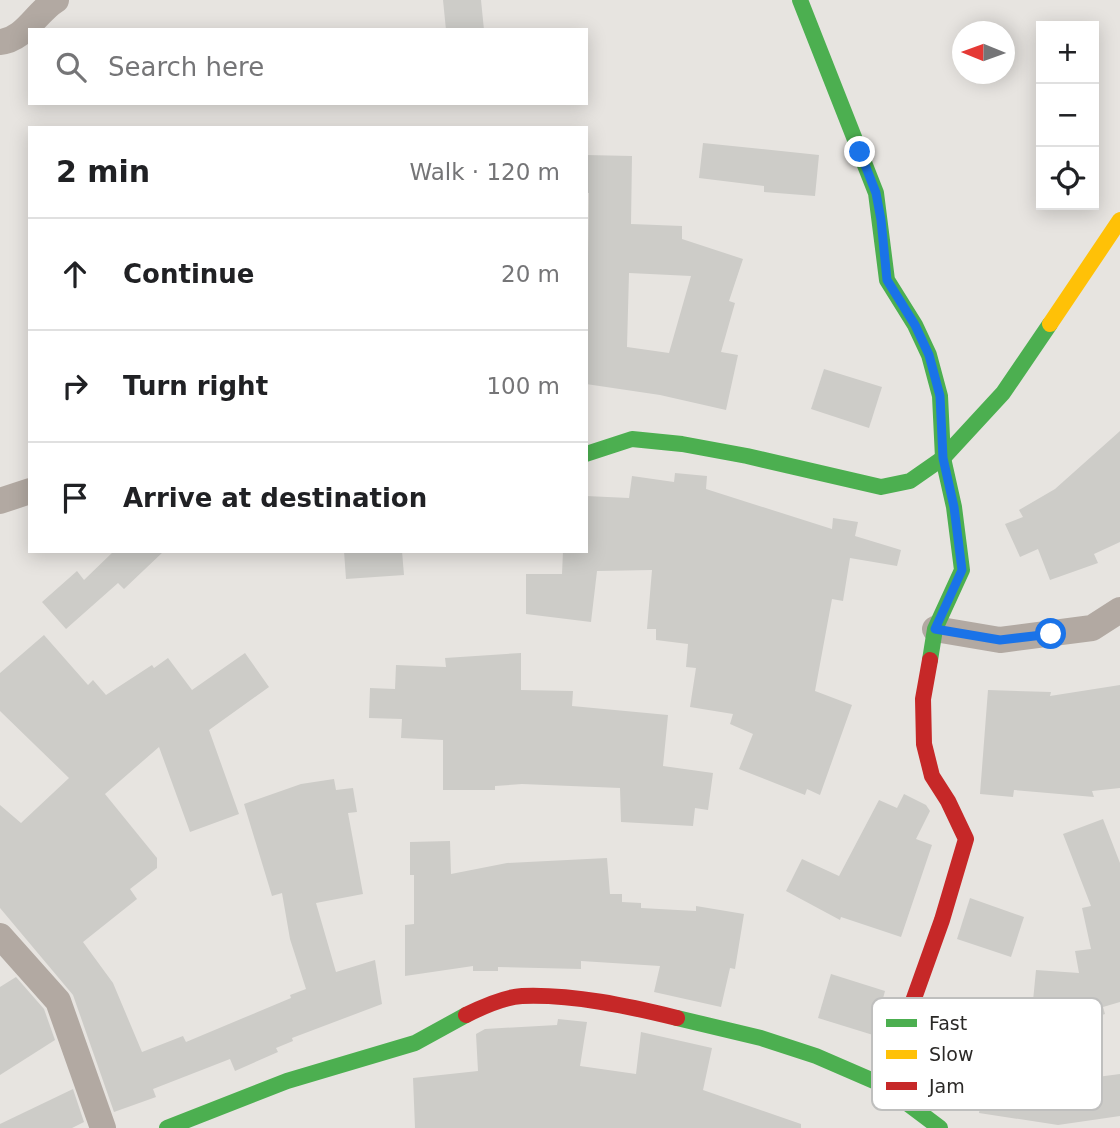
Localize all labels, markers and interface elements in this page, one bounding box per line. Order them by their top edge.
north arrow [952,21,1015,84]
map controls [1036,21,1099,210]
button: + [1036,21,1099,84]
search box [28,28,588,105]
icon: search [52,48,90,86]
text: Search here [108,52,264,82]
button: − [1036,84,1099,147]
route end [844,136,875,167]
button: locate [1036,147,1099,210]
text: 2 min [56,154,150,189]
text: Walk · 120 m [409,159,560,185]
icon: ahead [56,255,94,293]
text: Continue [123,259,254,289]
text: 20 m [501,261,560,287]
icon: right [56,367,94,405]
text: Turn right [123,371,268,401]
text: 100 m [486,373,560,399]
icon: arrive [56,479,94,517]
text: Arrive at destination [123,483,427,513]
route start [1035,618,1066,649]
legend [872,998,1102,1110]
text: Fast [929,1012,967,1034]
text: Slow [929,1043,974,1065]
text: Jam [928,1075,965,1097]

